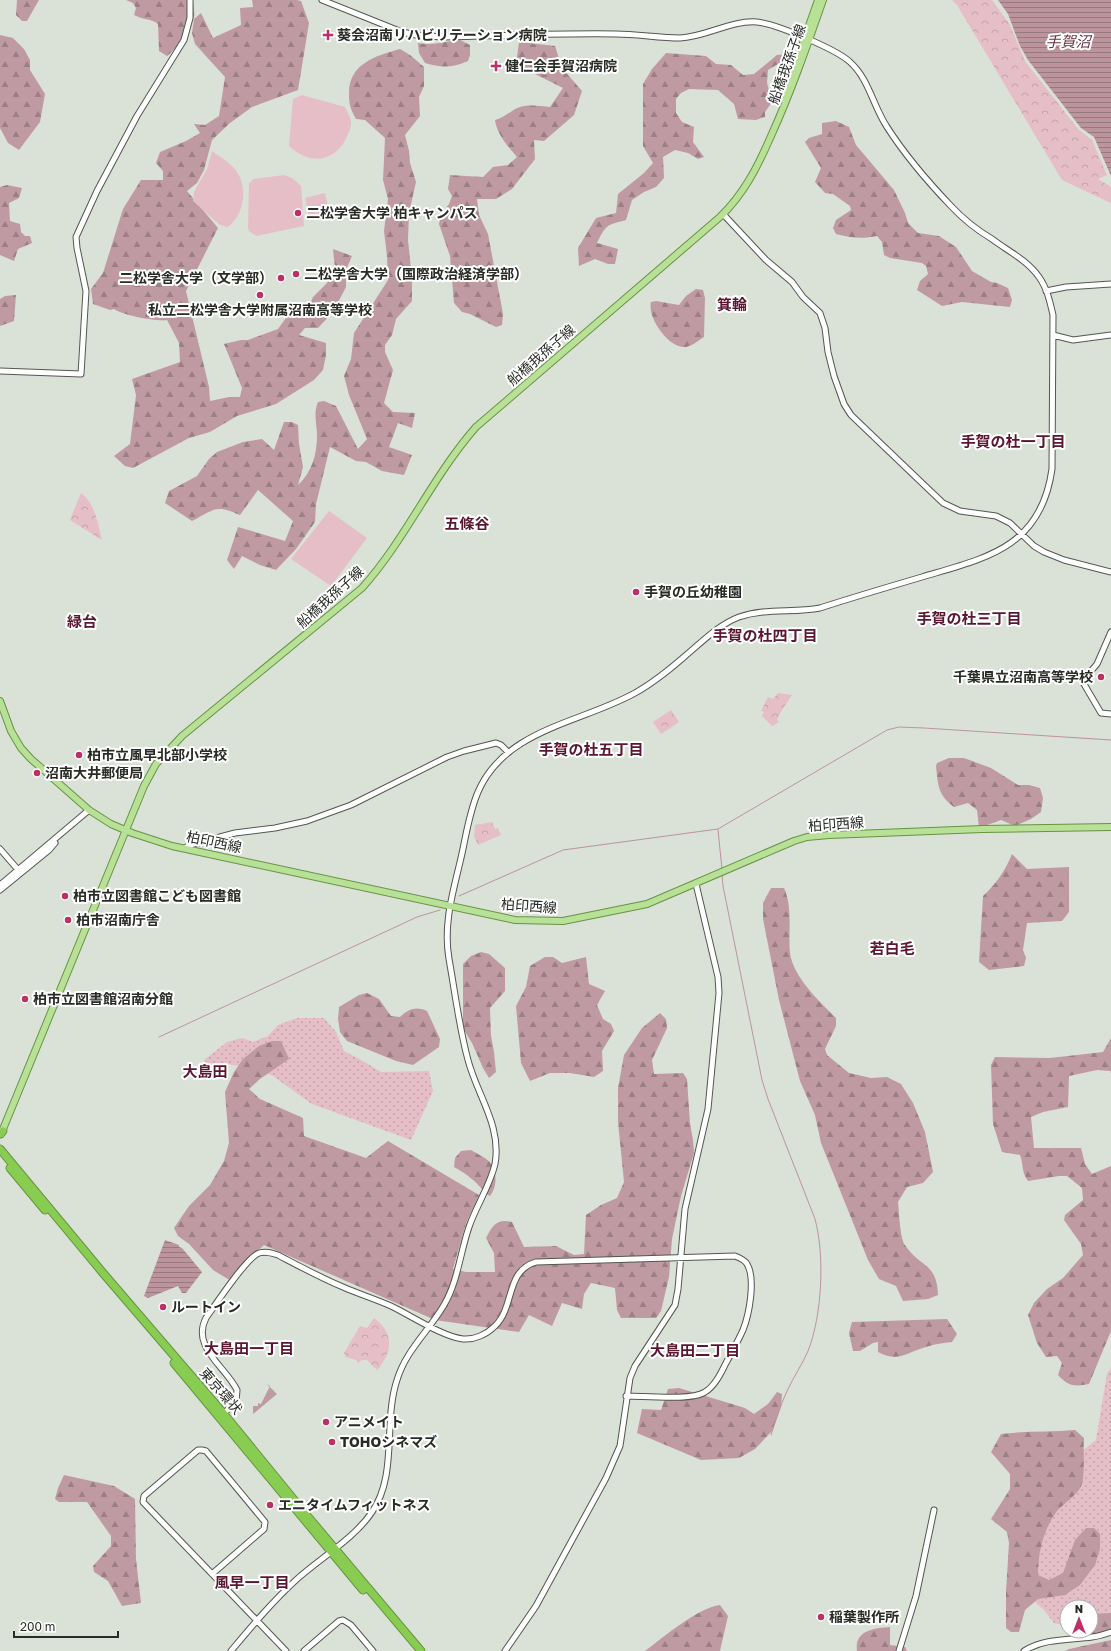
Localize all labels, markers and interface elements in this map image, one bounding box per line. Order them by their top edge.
street label: 船橋我孫子線 [764,21,809,106]
place label: 葵会沼南リハビリテーション病院 [337,26,547,43]
marker: 葵会沼南リハビリテーション病院 [322,29,334,41]
water label: 手賀沼 [1045,32,1092,50]
place label: 健仁会手賀沼病院 [505,57,617,74]
marker: 健仁会手賀沼病院 [490,60,502,72]
place label: 二松学舍大学 柏キャンパス [306,204,478,221]
marker: 二松学舍大学 柏キャンパス [293,208,303,218]
place label: 二松学舎大学（国際政治経済学部） [304,265,528,282]
place label: 二松学舎大学（文学部） [119,269,273,286]
marker: 二松学舎大学（国際政治経済学部） [291,269,301,279]
marker: 二松学舎大学（文学部） [276,273,286,283]
marker: 私立二松学舎大学附属沼南高等学校 [255,290,265,300]
district label: 箕輪 [717,295,747,313]
place label: 私立二松学舎大学附属沼南高等学校 [148,301,372,318]
street label: 船橋我孫子線 [503,321,578,389]
district label: 手賀の杜一丁目 [960,432,1066,450]
district label: 五條谷 [444,514,490,532]
street label: 船橋我孫子線 [293,562,367,631]
place label: 手賀の丘幼稚園 [644,583,742,600]
marker: 手賀の丘幼稚園 [631,587,641,597]
district label: 手賀の杜三丁目 [916,609,1022,627]
district label: 緑台 [67,612,97,630]
district label: 手賀の杜四丁目 [712,626,818,644]
place label: 千葉県立沼南高等学校 [953,668,1093,685]
marker: 千葉県立沼南高等学校 [1096,672,1106,682]
district label: 手賀の杜五丁目 [538,740,644,758]
place label: 柏市立風早北部小学校 [87,746,227,763]
marker: 柏市立風早北部小学校 [74,750,84,760]
place label: 沼南大井郵便局 [45,764,143,781]
marker: 沼南大井郵便局 [32,768,42,778]
street label: 柏印西線 [807,813,864,834]
street label: 柏印西線 [185,827,243,856]
place label: 柏市立図書館こども図書館 [73,887,241,904]
marker: 柏市立図書館こども図書館 [60,891,70,901]
street label: 柏印西線 [501,895,558,916]
place label: 柏市沼南庁舎 [76,911,160,928]
marker: 柏市沼南庁舎 [63,915,73,925]
district label: 若白毛 [869,939,915,957]
place label: 柏市立図書館沼南分館 [33,990,173,1007]
marker: 柏市立図書館沼南分館 [20,994,30,1004]
district label: 大島田 [182,1062,228,1080]
place label: ルートイン [171,1298,241,1315]
marker: ルートイン [158,1302,168,1312]
district label: 大島田一丁目 [204,1339,294,1357]
district label: 大島田二丁目 [650,1341,740,1359]
street label: 東京環状 [197,1364,246,1417]
place label: アニメイト [334,1413,404,1430]
marker: アニメイト [321,1417,331,1427]
place label: TOHOシネマズ [340,1433,437,1450]
marker: TOHOシネマズ [327,1437,337,1447]
place label: エニタイムフィットネス [278,1496,431,1513]
marker: エニタイムフィットネス [265,1500,275,1510]
district label: 風早一丁目 [214,1573,290,1591]
north arrow [1059,1599,1099,1639]
text: N [1075,1602,1083,1615]
place label: 稲葉製作所 [829,1608,899,1625]
marker: 稲葉製作所 [816,1612,826,1622]
scale bar [14,1613,118,1639]
text: 200 m [20,1619,55,1634]

